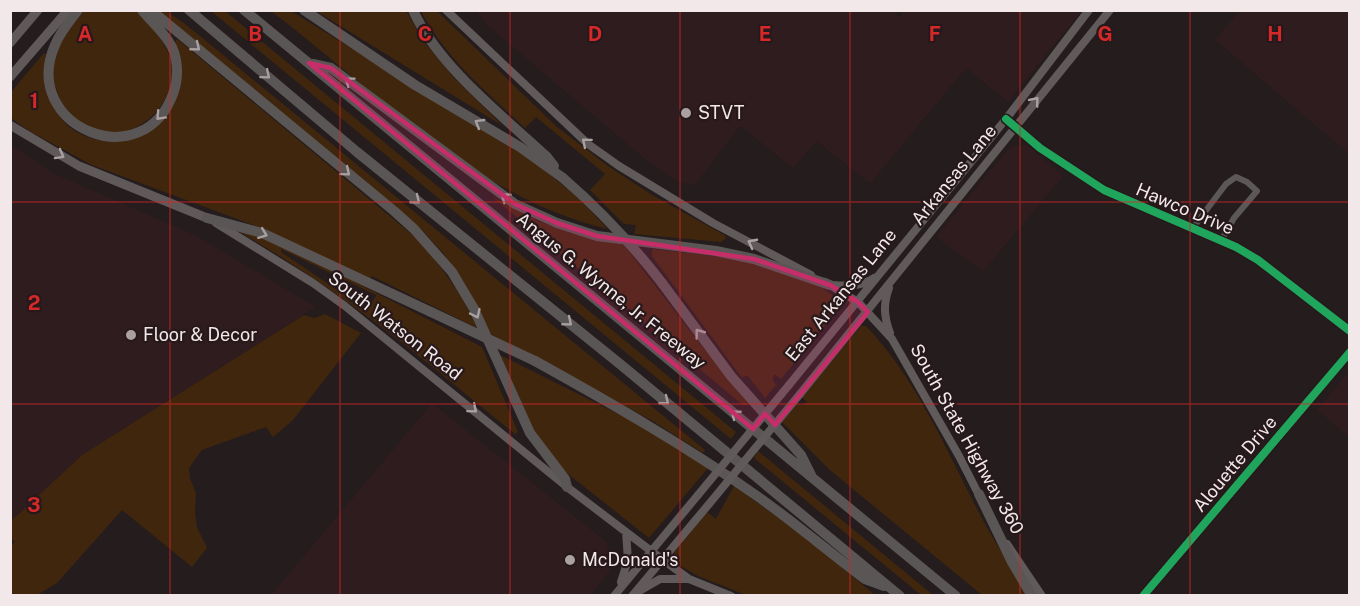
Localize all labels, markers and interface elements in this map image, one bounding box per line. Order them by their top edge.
text: A [78,22,92,46]
text: B [248,22,262,46]
text: C [418,22,432,46]
text: D [588,22,602,46]
text: E [759,22,771,46]
text: F [929,22,941,46]
text: G [1097,22,1113,46]
text: H [1267,22,1283,46]
one-way arrow [189,40,200,51]
one-way arrow [259,68,270,79]
one-way arrow [344,77,355,88]
text: 1 [30,89,38,113]
one-way arrow [1028,97,1039,108]
place label: STVT [698,102,745,123]
marker: STVT [679,106,693,120]
one-way arrow [156,109,167,119]
one-way arrow [475,118,485,130]
street label: Arkansas Lane [907,120,1000,229]
one-way arrow [582,138,593,149]
one-way arrow [54,148,65,160]
one-way arrow [339,164,350,175]
street label: Hawco Drive [1133,178,1237,239]
one-way arrow [409,192,420,203]
one-way arrow [501,193,512,204]
street label: Angus G. Wynne, Jr. Freeway [512,208,710,374]
street label: East Arkansas Lane [781,224,900,365]
one-way arrow [257,227,268,239]
one-way arrow [748,239,758,250]
street label: South Watson Road [324,267,466,384]
text: 2 [28,291,40,315]
one-way arrow [469,308,481,319]
one-way arrow [561,315,572,326]
place label: Floor & Decor [143,324,257,345]
marker: Floor & Decor [124,328,138,342]
one-way arrow [695,329,706,340]
street label: South State Highway 360 [906,340,1029,537]
one-way arrow [658,394,669,405]
one-way arrow [466,402,477,413]
one-way arrow [731,410,742,421]
street label: Alouette Drive [1188,412,1281,516]
text: 3 [27,493,41,517]
place label: McDonald's [582,549,678,570]
marker: McDonald's [563,553,577,567]

